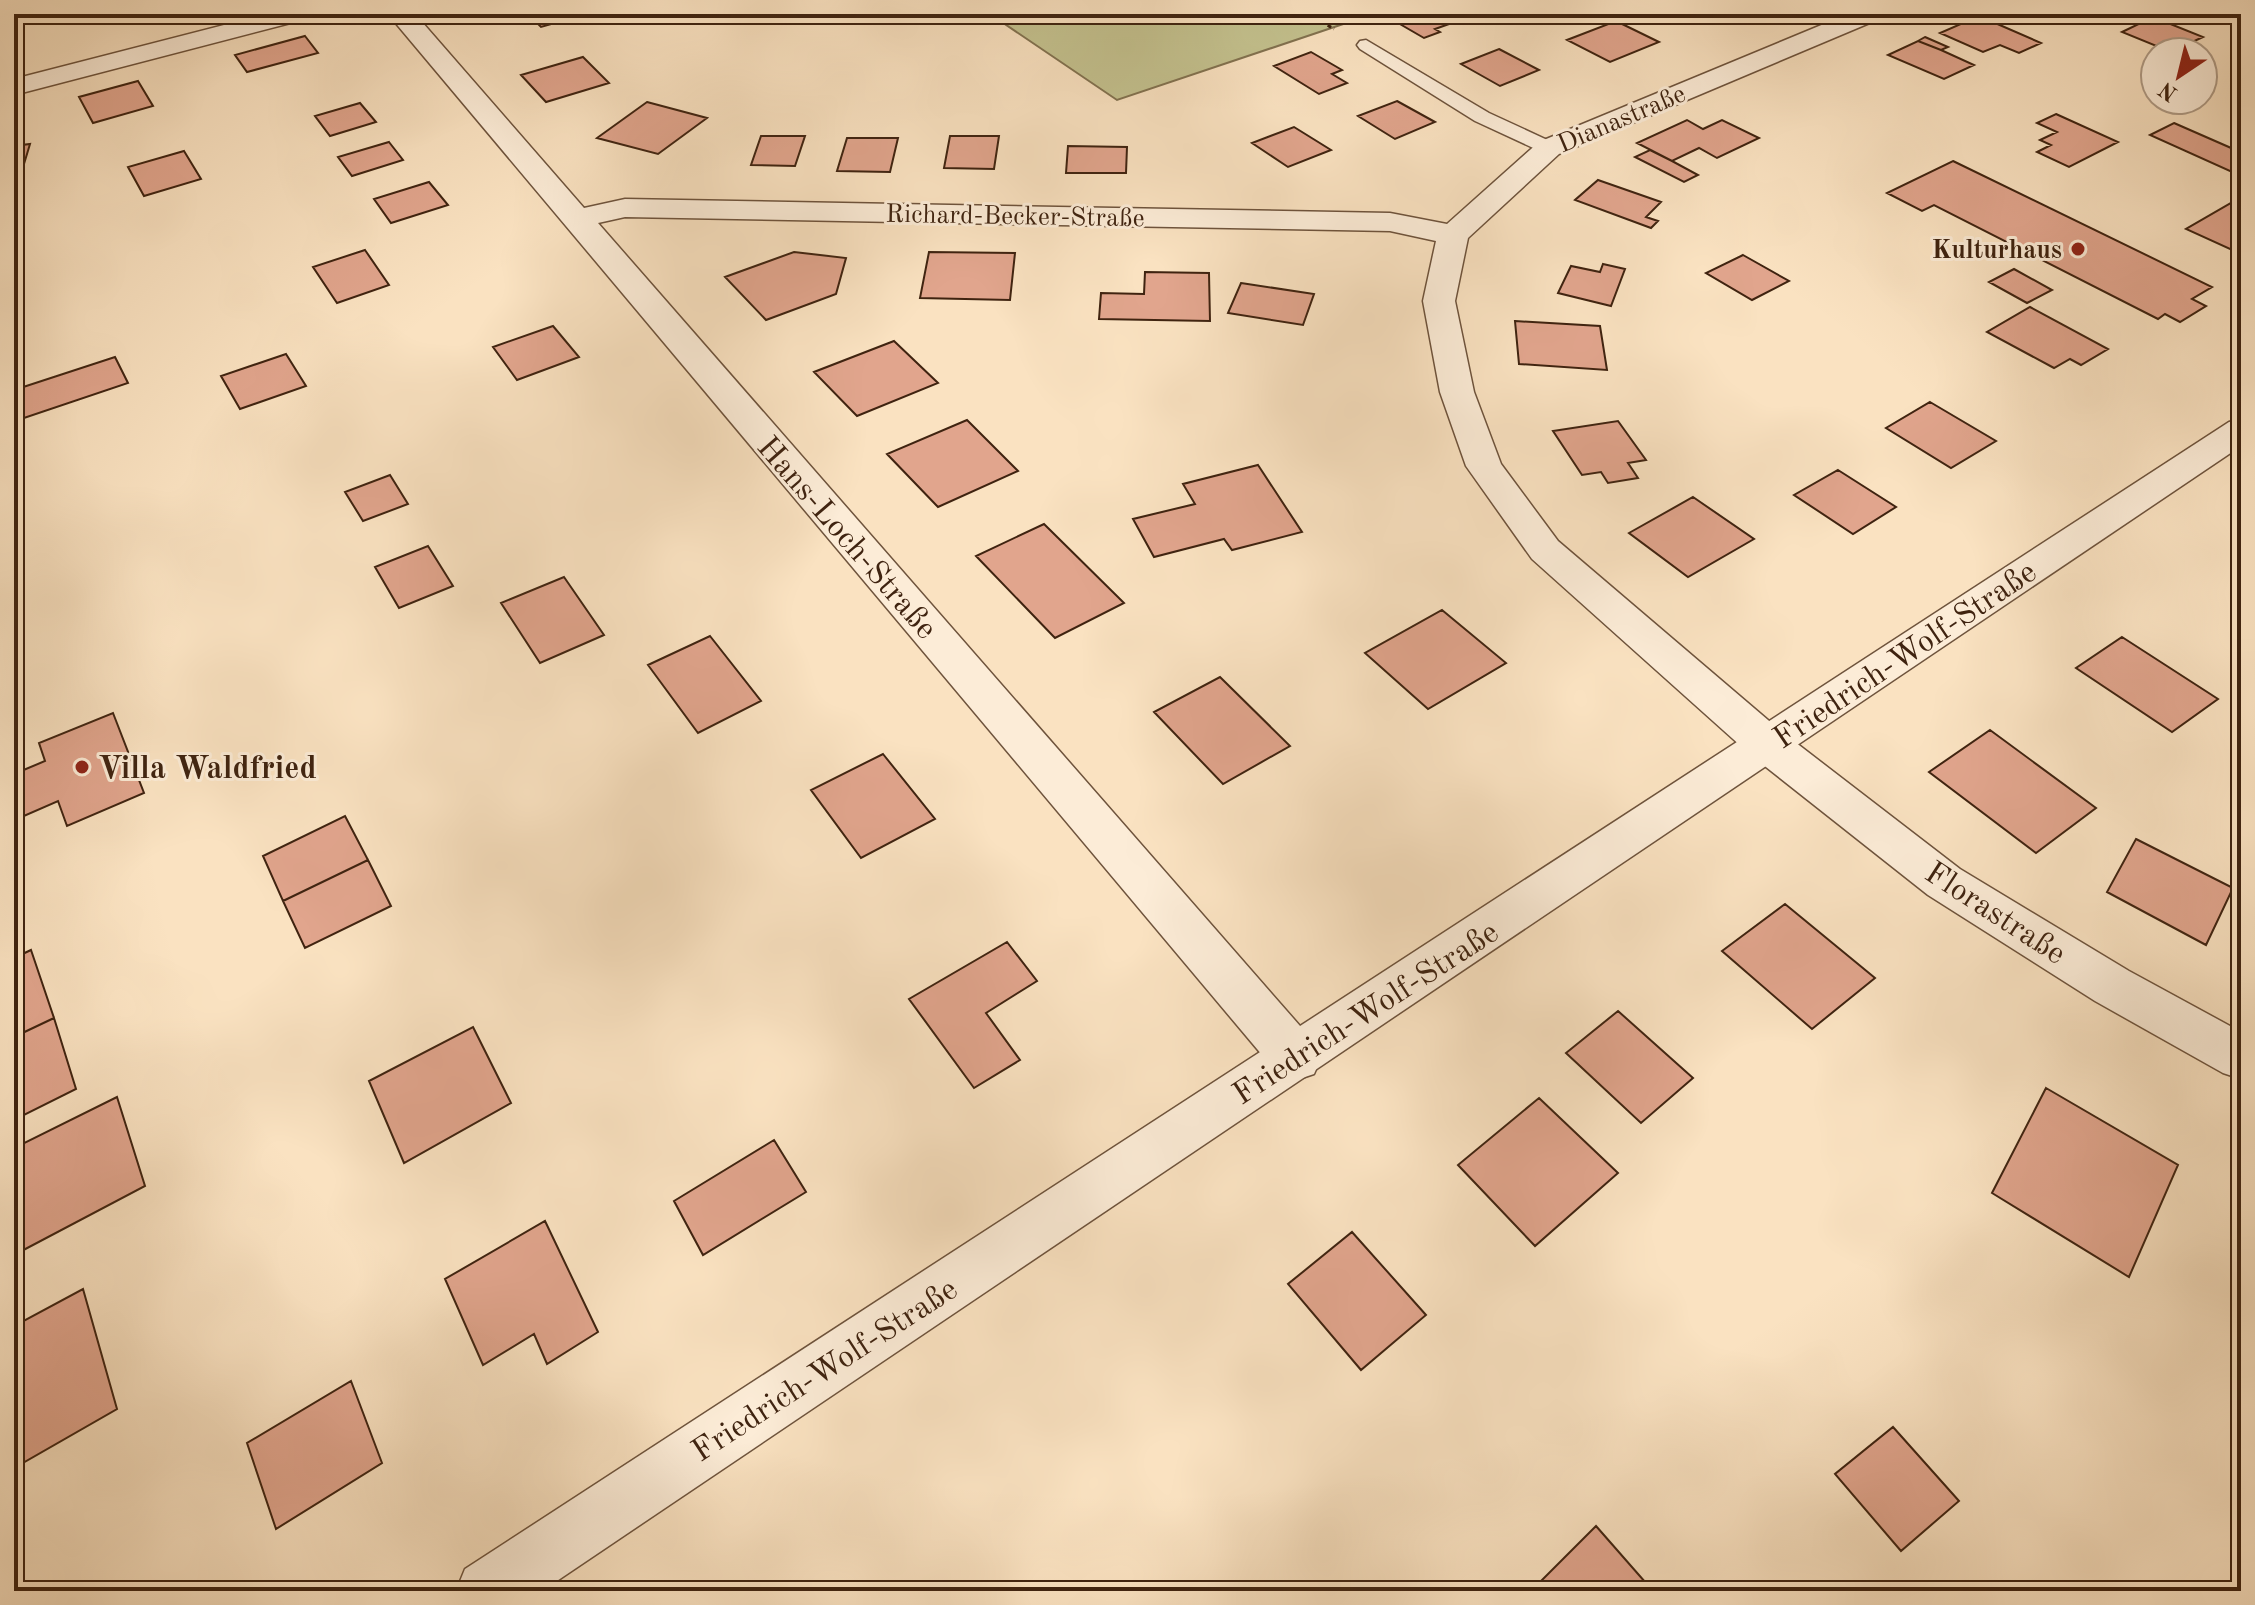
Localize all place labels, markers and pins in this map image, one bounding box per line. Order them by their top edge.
place label: Kulturhaus [1931,238,2062,264]
marker: Kulturhaus [2069,240,2087,258]
place label: Villa Waldfried [98,754,317,786]
marker: Villa Waldfried [73,758,91,776]

